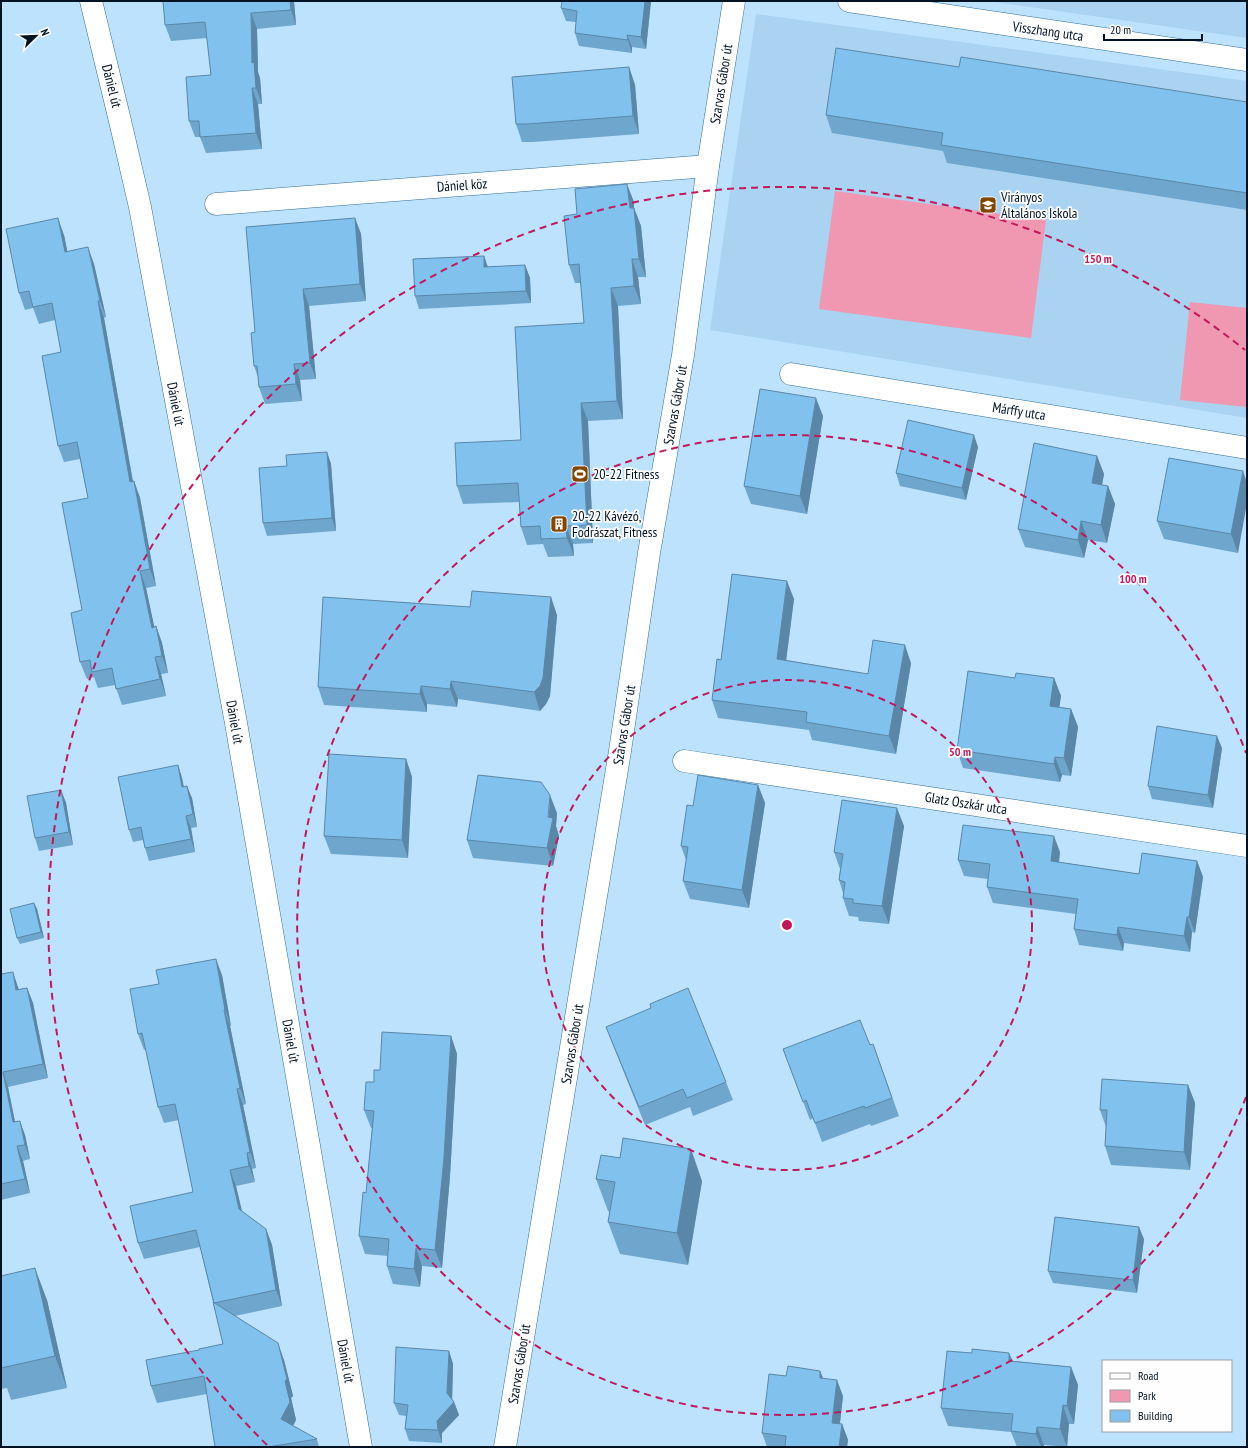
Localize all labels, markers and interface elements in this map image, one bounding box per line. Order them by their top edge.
north arrow [16,16,56,56]
scale bar [1104,16,1202,42]
street label: Visszhang utca [1010,17,1085,45]
text: 20 m [1110,22,1131,37]
text: N [38,27,53,38]
street label: Szarvas Gábor út [706,43,736,125]
street label: Dániel út [98,62,126,110]
street label: Dániel köz [436,174,488,196]
place label: Virányos Általános Iskola [1000,188,1077,222]
school or university icon: Virányos Általános Iskola [978,195,998,215]
text: 150 m [1084,251,1112,266]
street label: Szarvas Gábor út [659,364,691,446]
street label: Dániel út [163,381,189,427]
street label: Márffy utca [991,398,1047,424]
sports icon: 20-22 Fitness [570,464,590,484]
place label: 20-22 Fitness [593,465,660,483]
place label: 20-22 Kávézó, Fodrászat, Fitness [572,507,658,541]
building icon: 20-22 Kávézó, Fodrászat, Fitness [549,514,569,534]
text: 100 m [1119,571,1147,586]
street label: Szarvas Gábor út [609,684,639,766]
street label: Dániel út [222,699,248,745]
text: 50 m [949,744,971,759]
street label: Glatz Oszkár utca [924,788,1008,818]
centre of rings [780,918,794,932]
street label: Szarvas Gábor út [557,1003,587,1085]
street label: Dániel út [278,1018,304,1064]
street label: Szarvas Gábor út [504,1323,534,1405]
street label: Dániel út [333,1338,359,1384]
legend [1102,1360,1232,1432]
text: Road [1138,1368,1158,1383]
text: Park [1138,1388,1156,1403]
text: Building [1138,1408,1173,1423]

